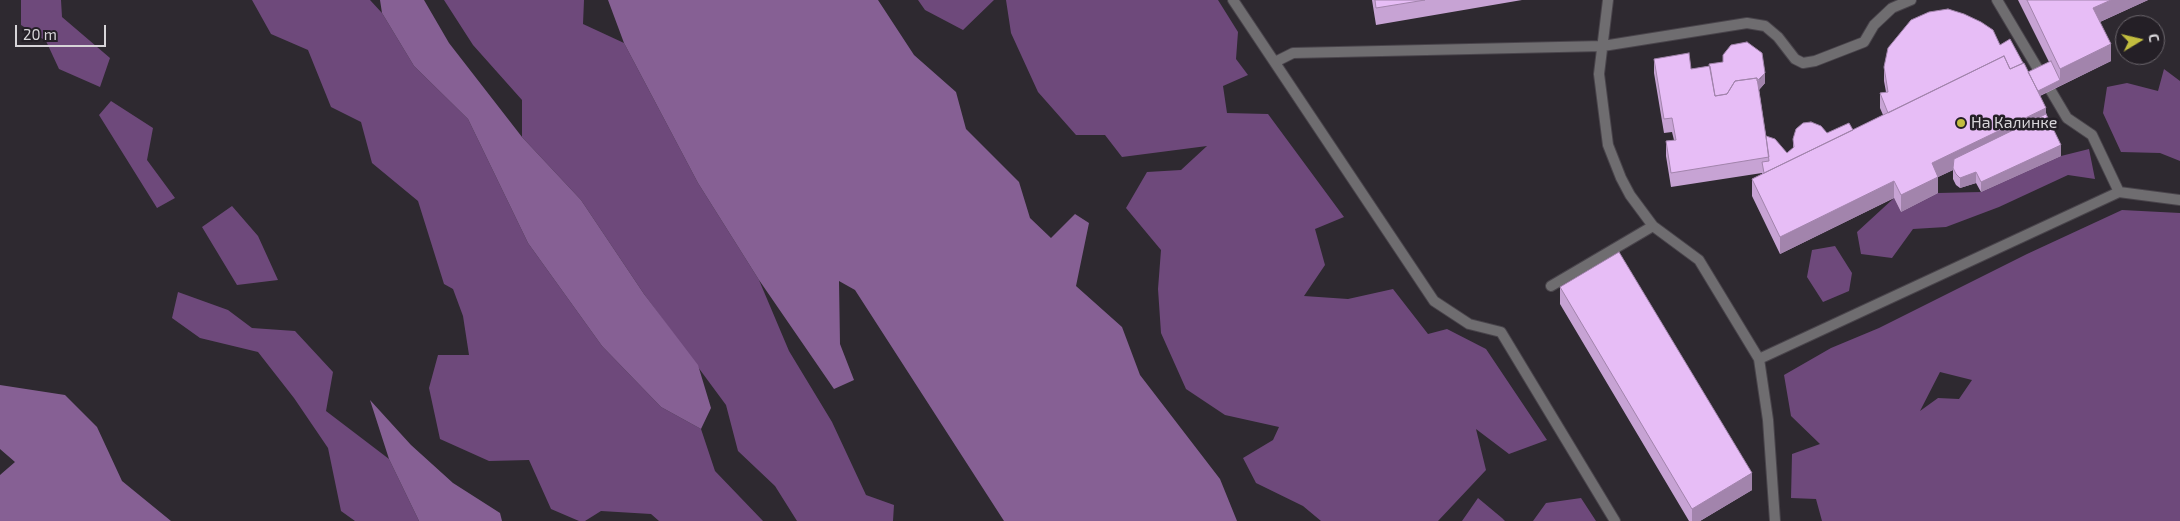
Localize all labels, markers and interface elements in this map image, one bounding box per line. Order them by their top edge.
scale bar [18,15,109,47]
north arrow [2115,15,2165,65]
text: 20 m [23,25,57,43]
text: С [2145,32,2163,43]
place label: На Калинке [1971,113,2057,133]
marker: На Калинке [1955,117,1967,129]

